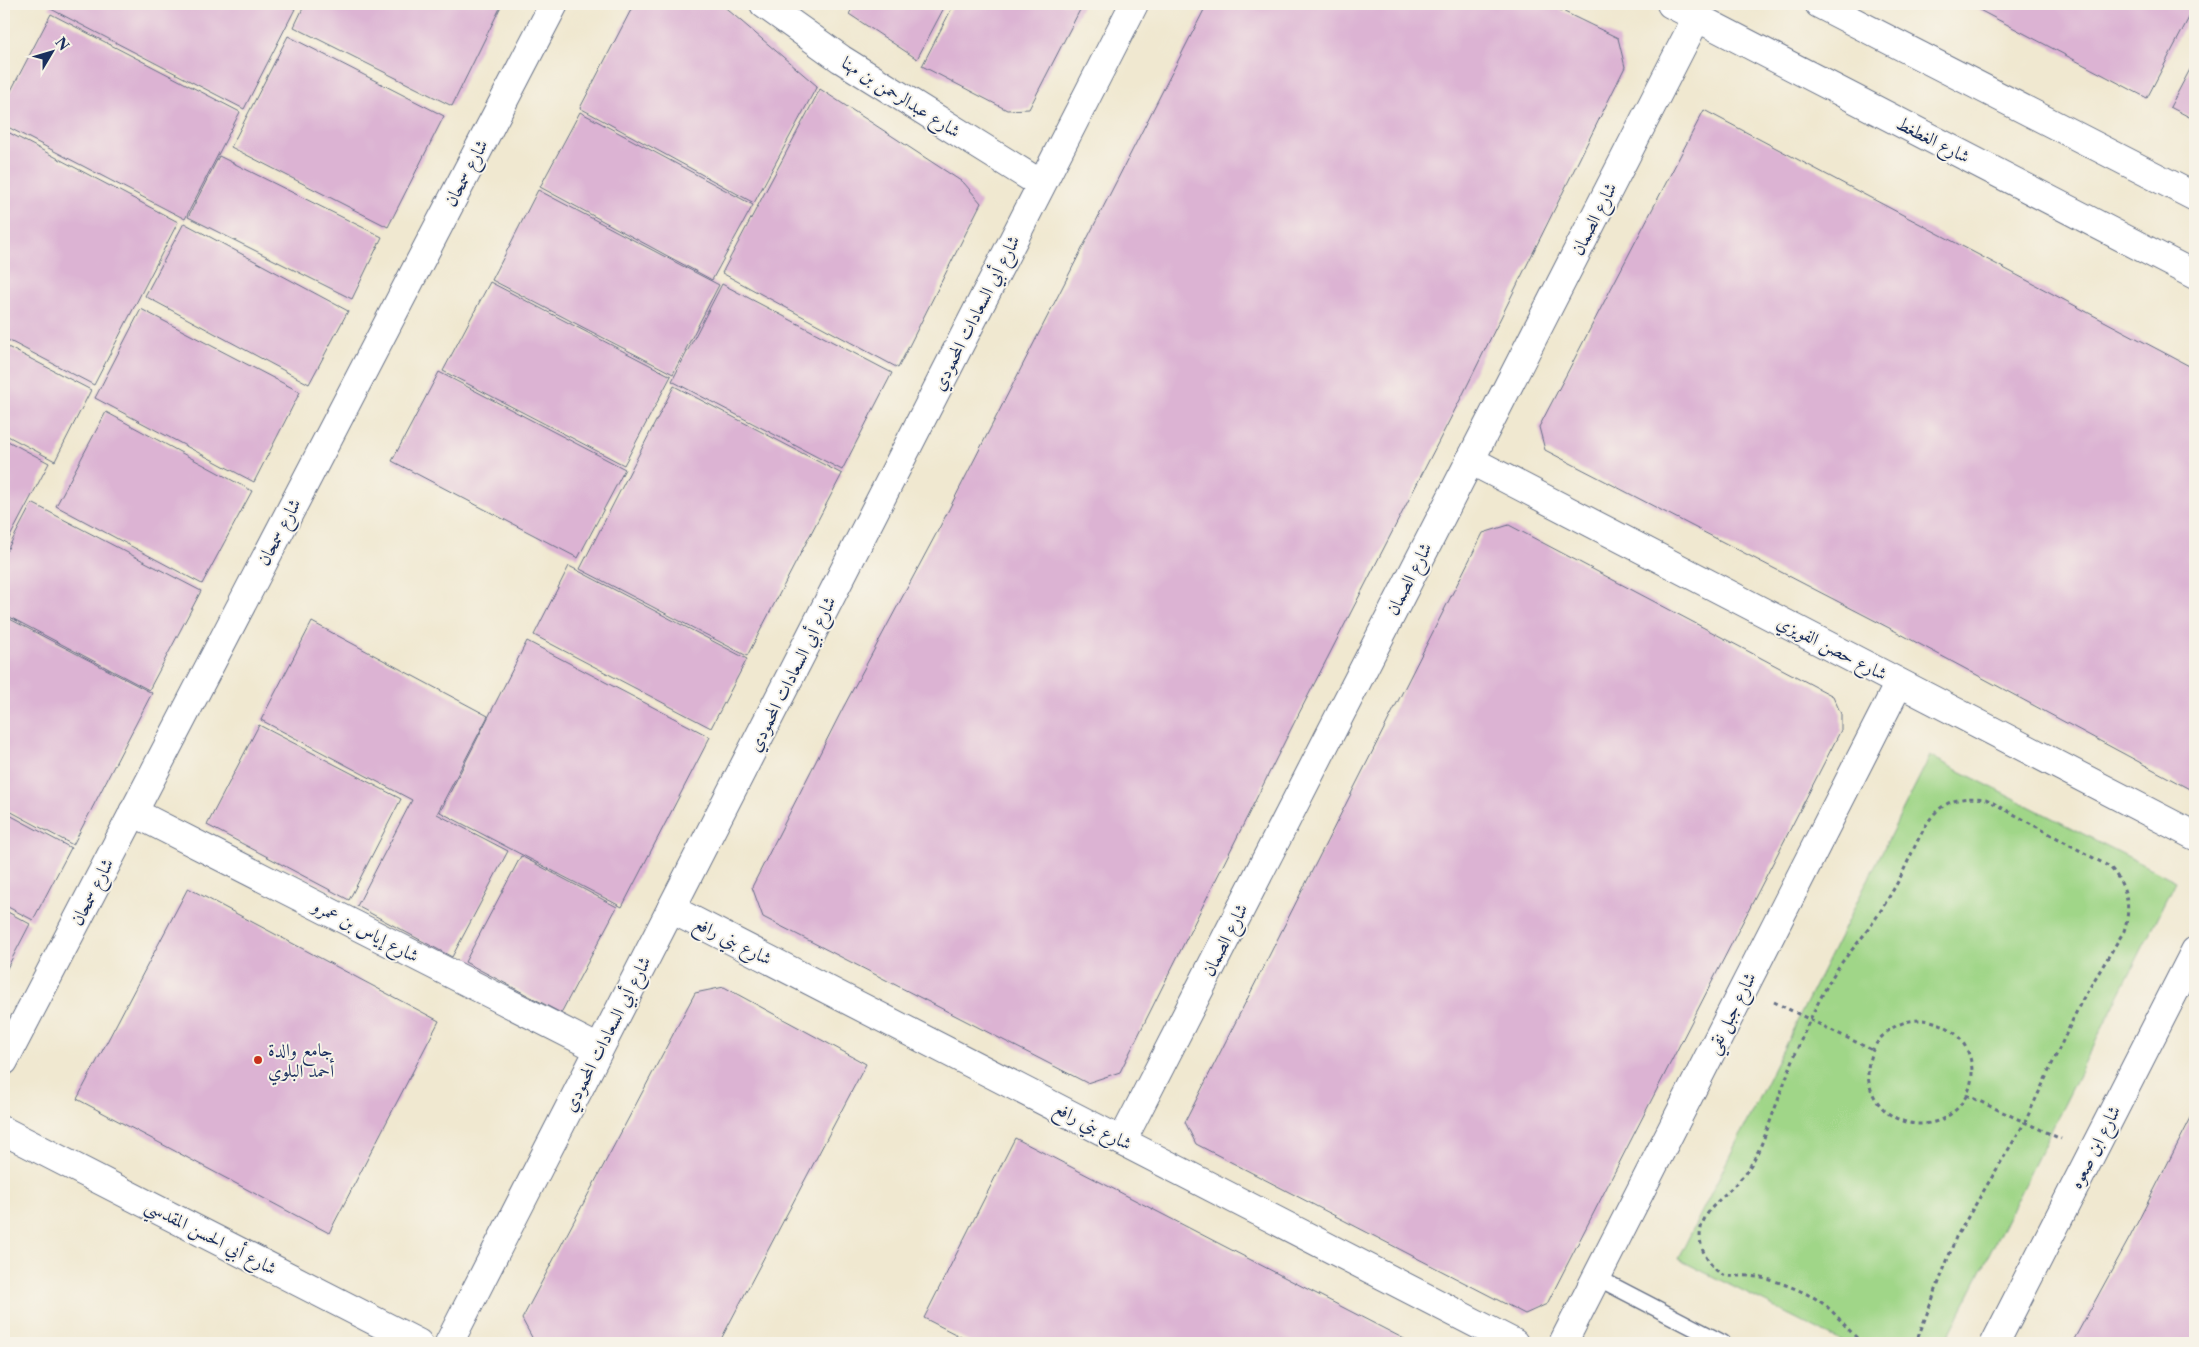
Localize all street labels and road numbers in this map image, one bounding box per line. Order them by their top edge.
street label: شارع عبدالرحمن بن مهنا [835,52,964,146]
street label: شارع الغطغط [1891,112,1974,171]
street label: شارع سمحان [439,136,496,212]
street label: شارع الصمان [1566,179,1625,261]
street label: شارع أبي السعادات المحمودي [926,231,1028,396]
street label: شارع سمحان [252,495,309,571]
street label: شارع الصمان [1381,539,1440,621]
street label: شارع أبي السعادات المحمودي [742,592,844,757]
street label: شارع حصن الفويزي [1771,611,1891,689]
street label: شارع سمحان [66,855,122,931]
street label: شارع إياس بن عمرو [306,894,423,971]
street label: شارع الصمان [1197,900,1256,982]
street label: شارع بني رافع [688,912,776,974]
street label: شارع أبي السعادات المحمودي [557,952,659,1117]
street label: شارع جبل نقي [1701,969,1767,1061]
street label: شارع بني رافع [1048,1097,1136,1159]
street label: شارع ابن صعوه [2065,1102,2129,1194]
street label: شارع أبي الحسن المقدسي [139,1193,281,1285]

